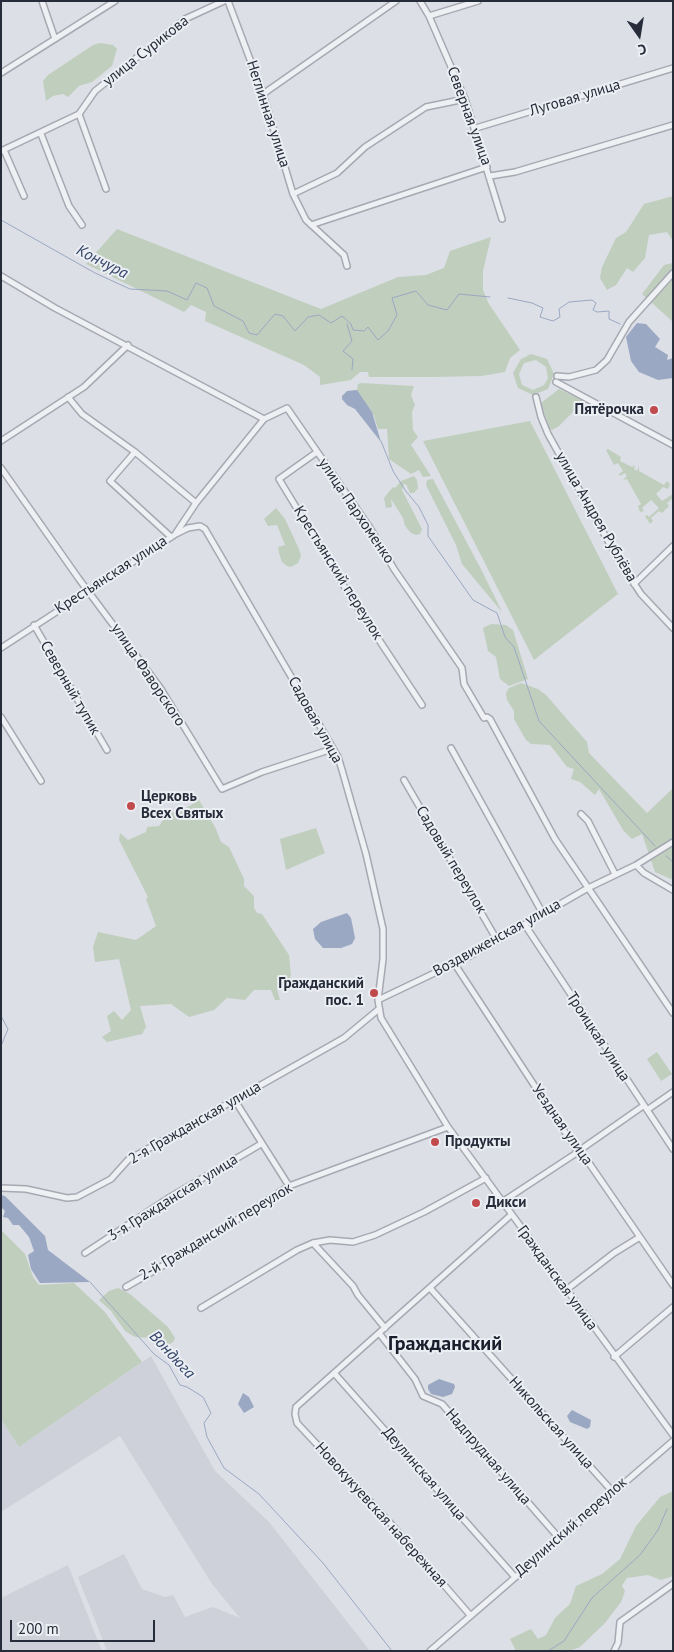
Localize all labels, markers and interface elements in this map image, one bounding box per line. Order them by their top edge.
north arrow [614,10,664,60]
street label: улица Сурикова [100,12,192,90]
text: С [637,40,648,59]
street label: Неглинная улица [242,58,294,170]
street label: Северная улица [443,64,495,168]
street label: Луговая улица [527,76,623,120]
water label: Кончура [73,241,131,283]
place label: Пятёрочка [575,401,644,419]
marker: Пятёрочка [648,404,660,416]
street label: улица Андрея Рублёва [551,449,641,585]
street label: улица Пархоменко [314,455,398,567]
street label: Крестьянский переулок [289,503,387,643]
street label: Крестьянская улица [52,532,170,618]
street label: улица Фаворского [107,620,189,730]
street label: Северный тупик [36,638,104,738]
street label: Садовая улица [284,673,346,767]
place label: Церковь Всех Святых [141,788,223,823]
marker: Церковь Всех Святых [125,800,137,812]
street label: Садовый переулок [412,803,490,917]
street label: Воздвиженская улица [430,895,564,981]
place label: Гражданский пос. 1 [278,975,364,1010]
marker: Гражданский пос. 1 [368,987,380,999]
street label: Троицкая улица [562,989,634,1085]
street label: 2-я Гражданская улица [126,1078,264,1168]
street label: Уездная улица [528,1081,596,1169]
place label: Продукты [445,1133,511,1151]
marker: Продукты [429,1136,441,1148]
street label: 3-я Гражданская улица [105,1151,241,1245]
street label: 2-й Гражданский переулок [136,1179,296,1285]
place label: Дикси [486,1194,526,1212]
marker: Дикси [470,1197,482,1209]
street label: Гражданская улица [513,1222,601,1334]
water label: Вондюга [145,1327,199,1383]
district label: Гражданский [388,1332,502,1356]
street label: Никольская улица [505,1373,597,1473]
street label: Надпрудная улица [441,1405,535,1509]
street label: Деулинская улица [378,1423,470,1525]
street label: Новокукуевская набережная [311,1439,451,1591]
street label: Деулинский переулок [511,1473,631,1581]
scale bar [12,1610,158,1642]
text: 200 m [18,1619,59,1638]

